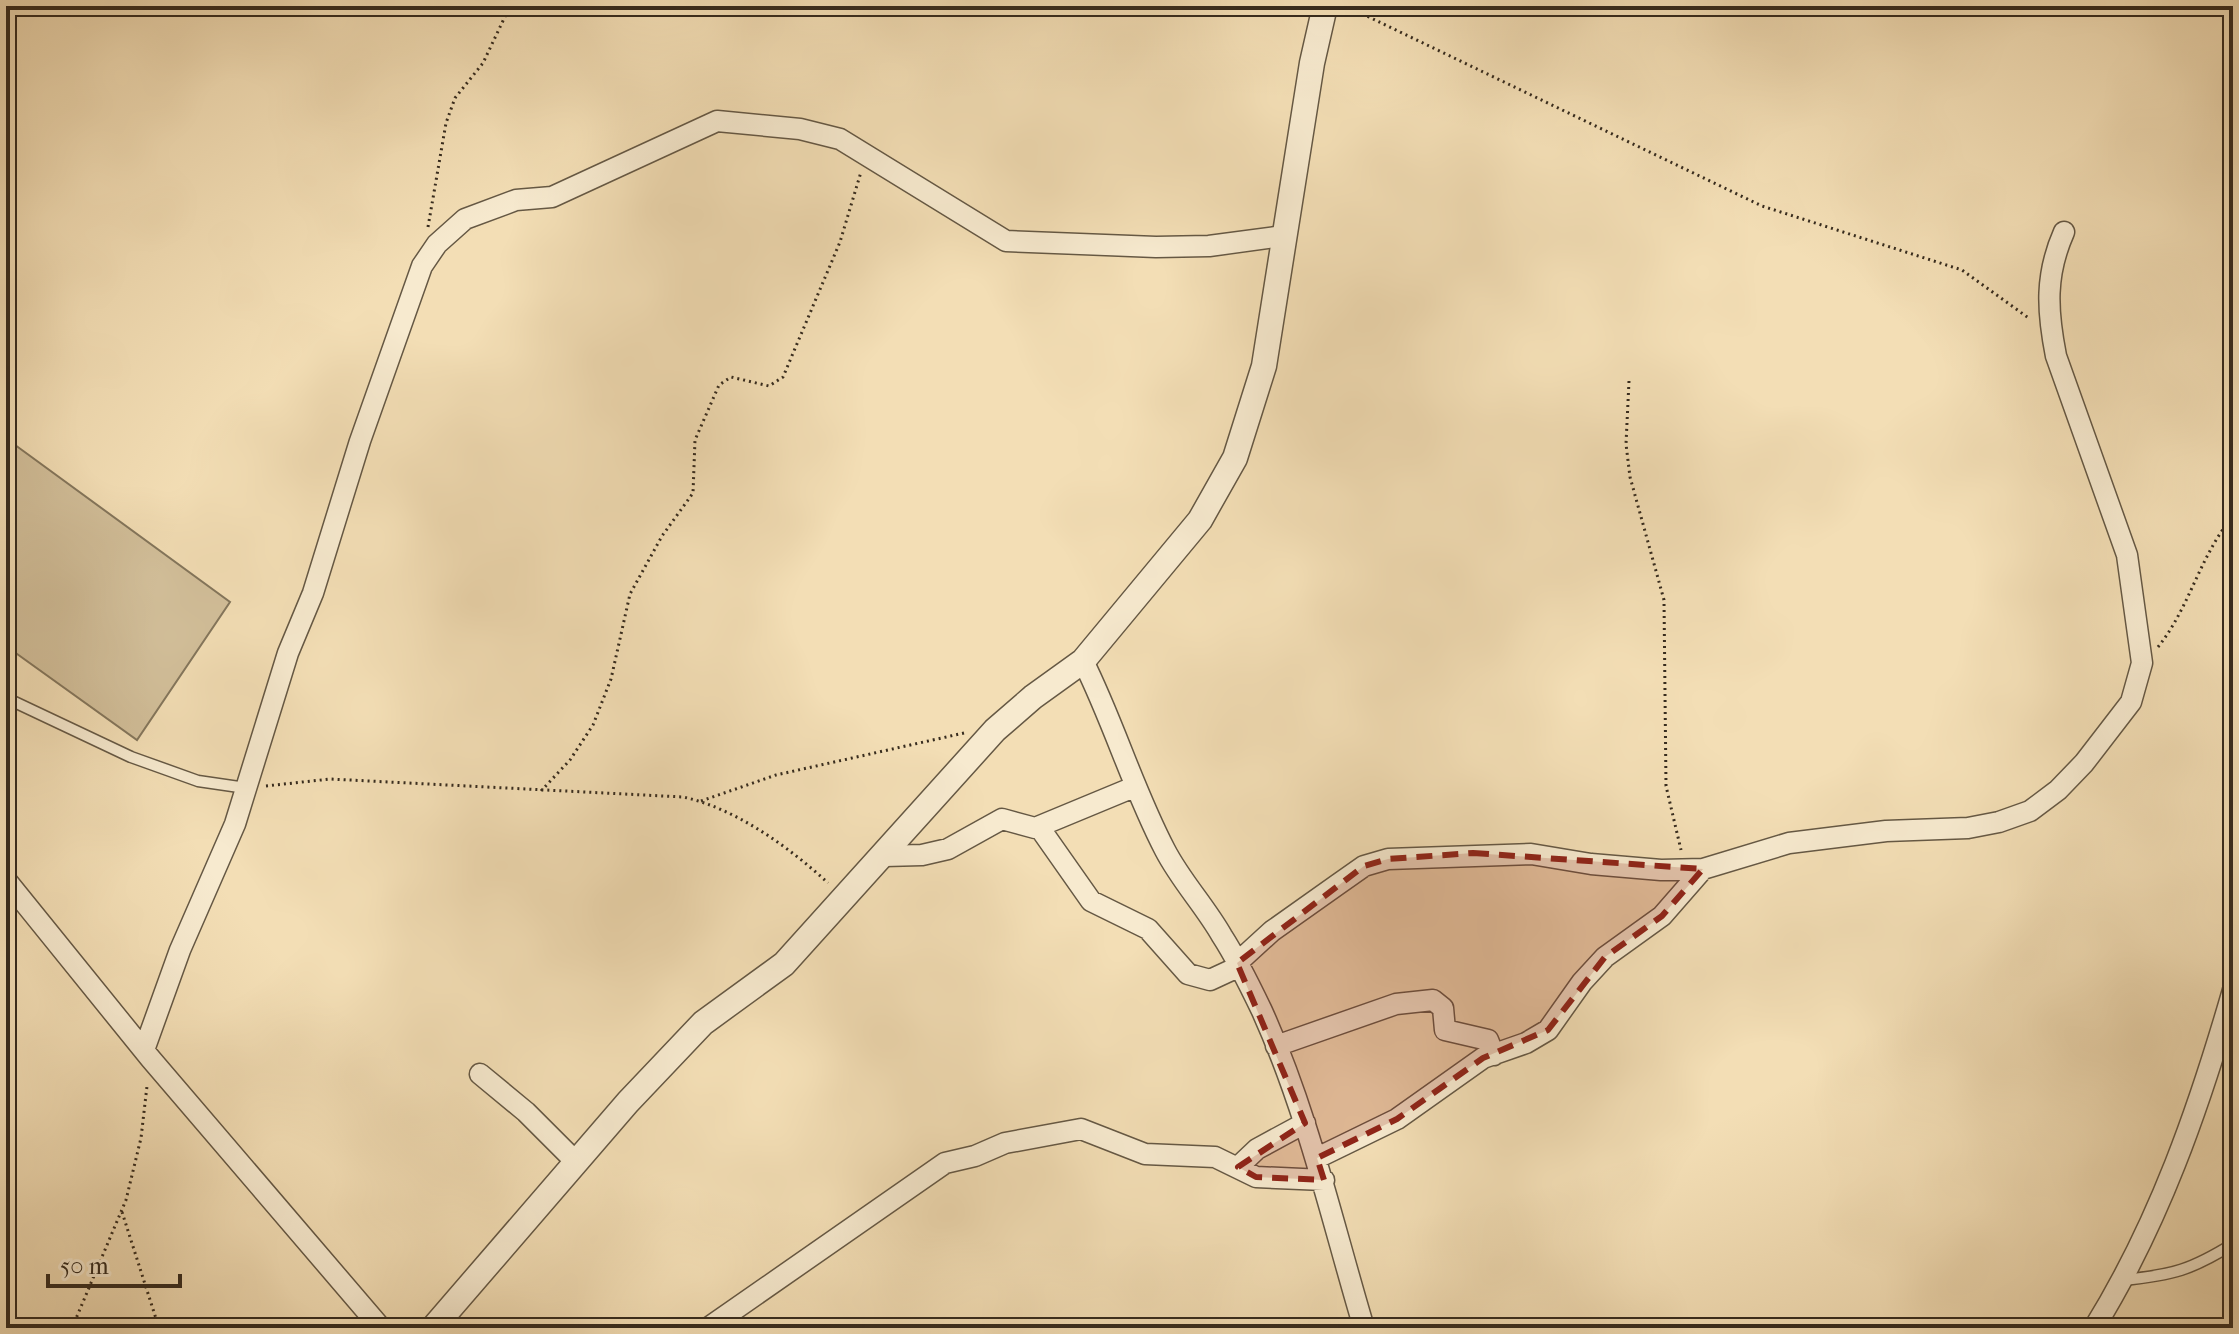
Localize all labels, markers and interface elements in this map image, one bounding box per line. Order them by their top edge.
scale bar [48,1238,180,1288]
text: 50 m [60,1252,109,1280]

